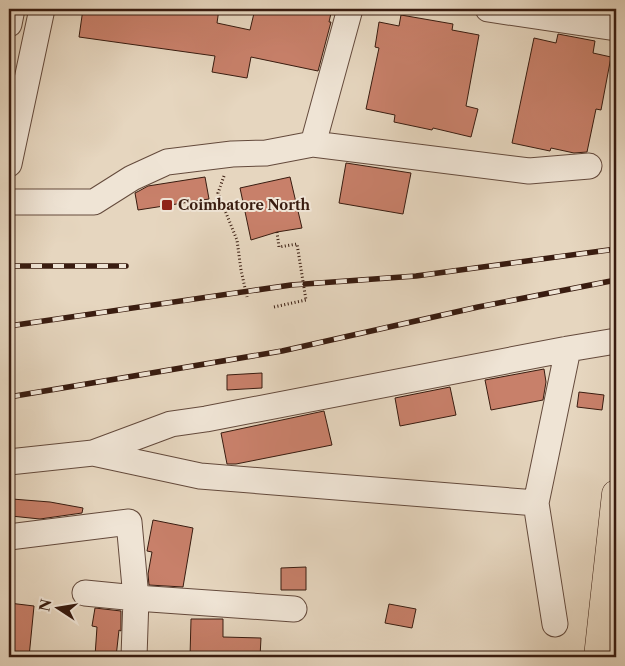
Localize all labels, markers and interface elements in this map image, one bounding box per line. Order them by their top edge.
place label: Coimbatore North [178,196,311,214]
marker: Coimbatore North [160,198,174,212]
north arrow [32,584,82,634]
text: N [35,597,55,613]

